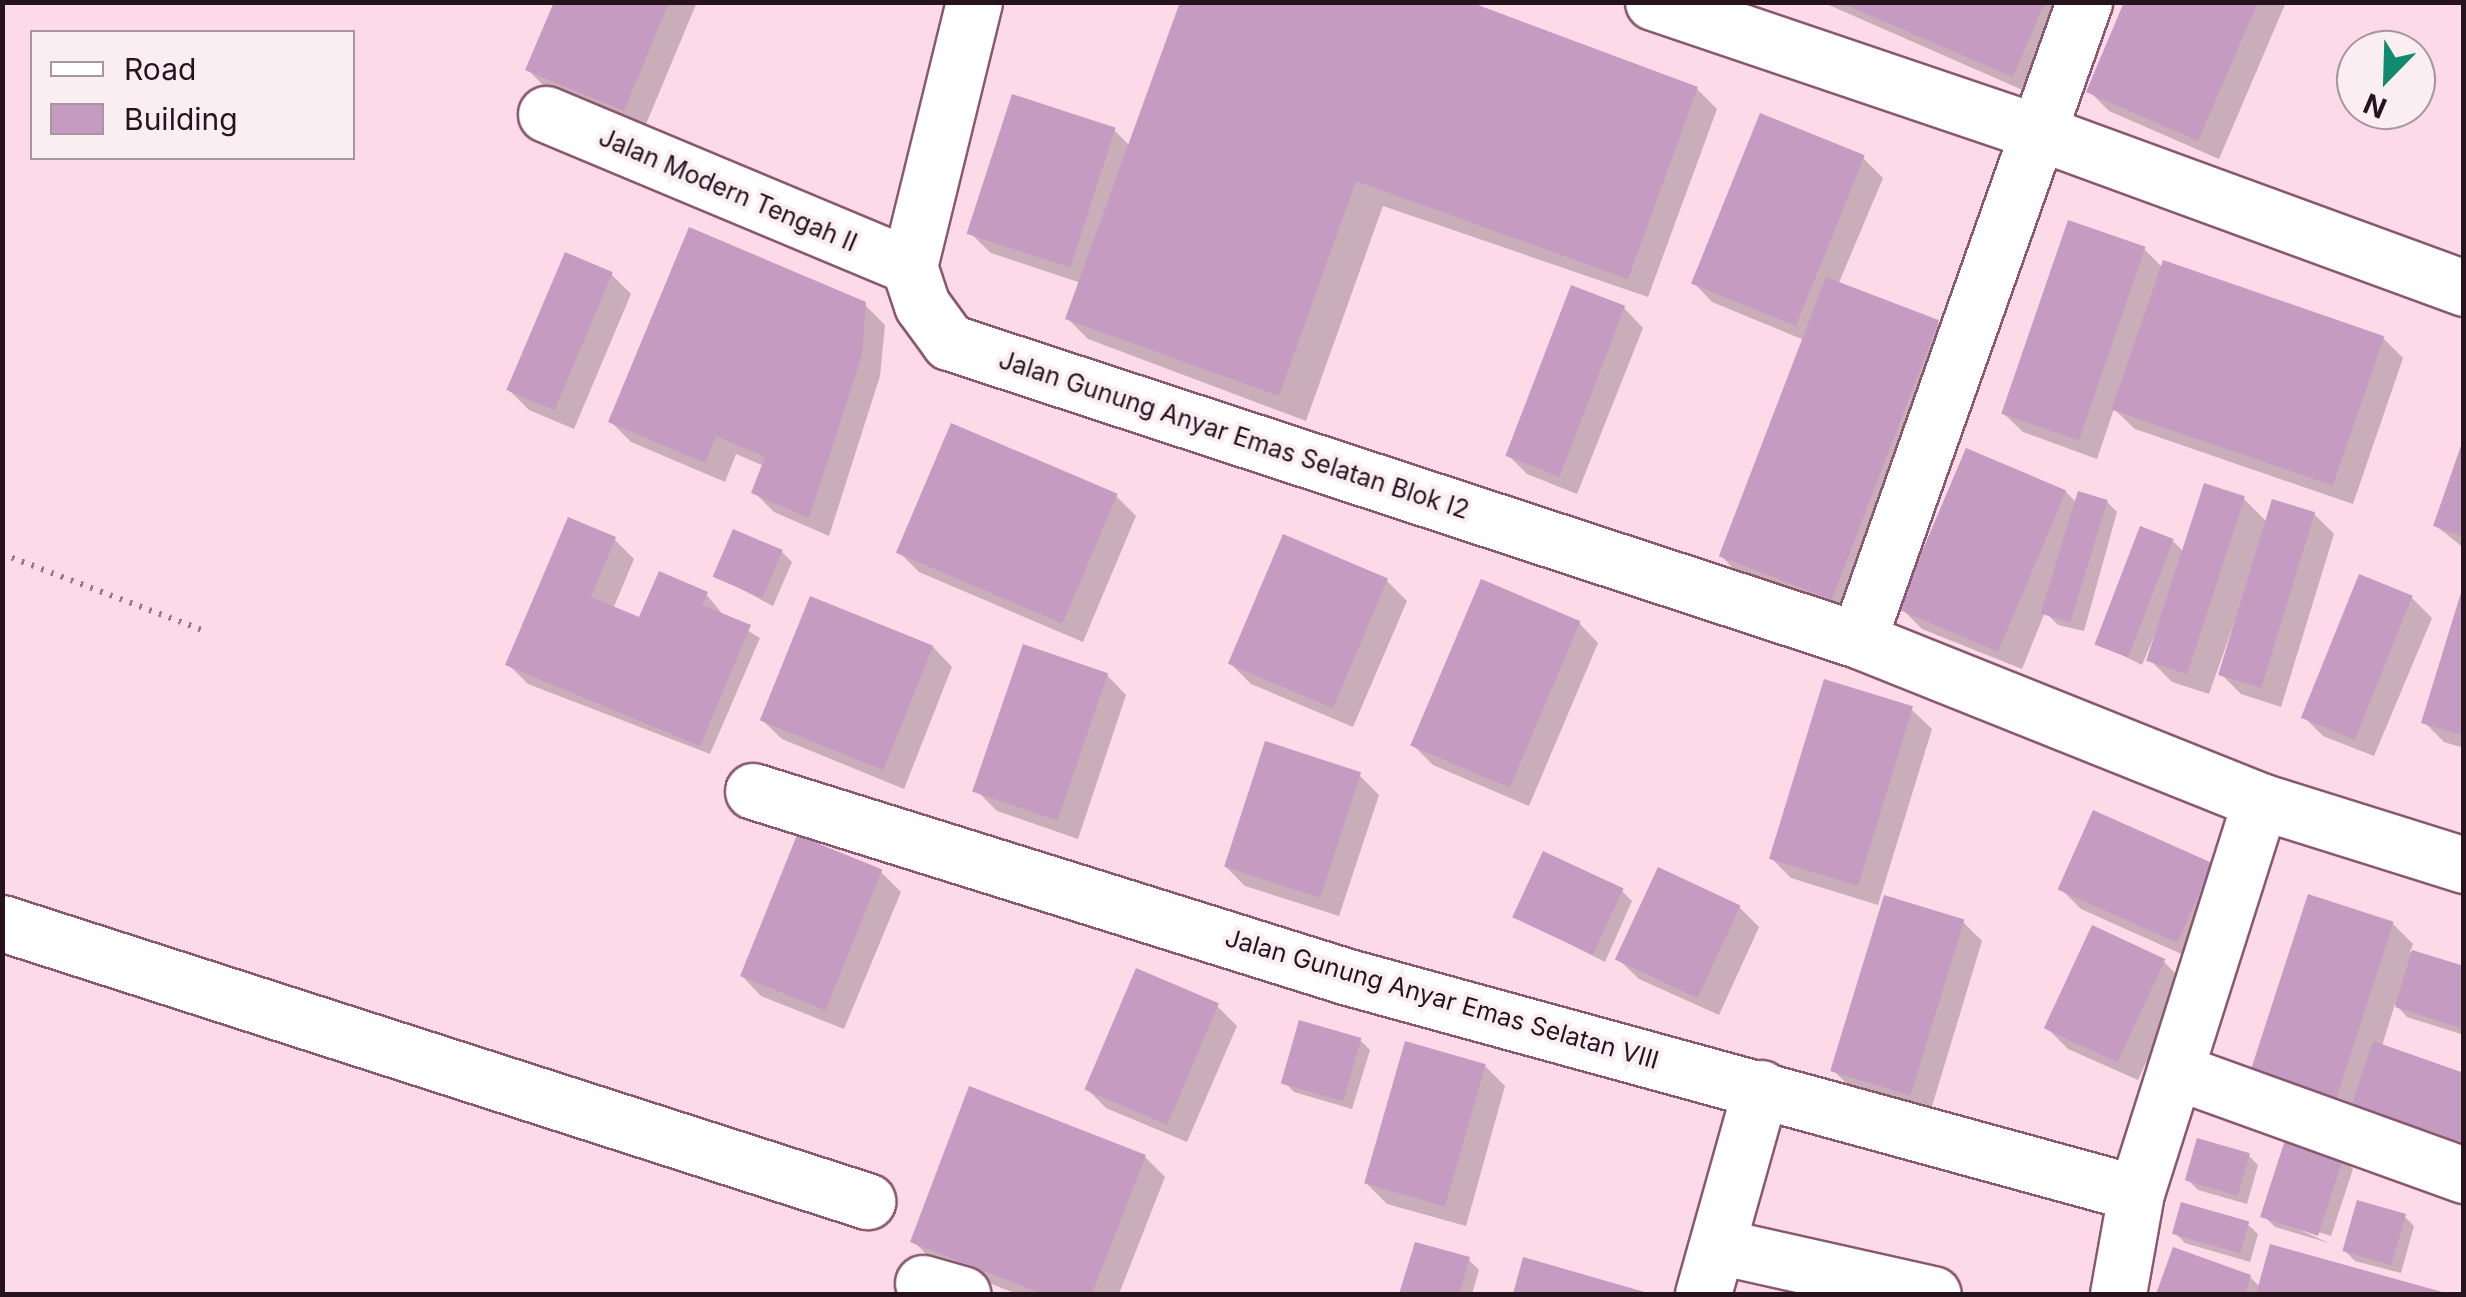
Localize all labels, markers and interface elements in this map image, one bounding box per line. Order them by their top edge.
legend [30,30,355,160]
north arrow [2336,30,2436,130]
text: Road [124,51,196,87]
text: N [2359,86,2392,126]
text: Building [124,101,238,137]
street label: Jalan Modern Tengah II [594,122,862,258]
street label: Jalan Gunung Anyar Emas Selatan Blok I2 [995,345,1473,525]
street label: Jalan Gunung Anyar Emas Selatan VIII [1222,923,1662,1075]

